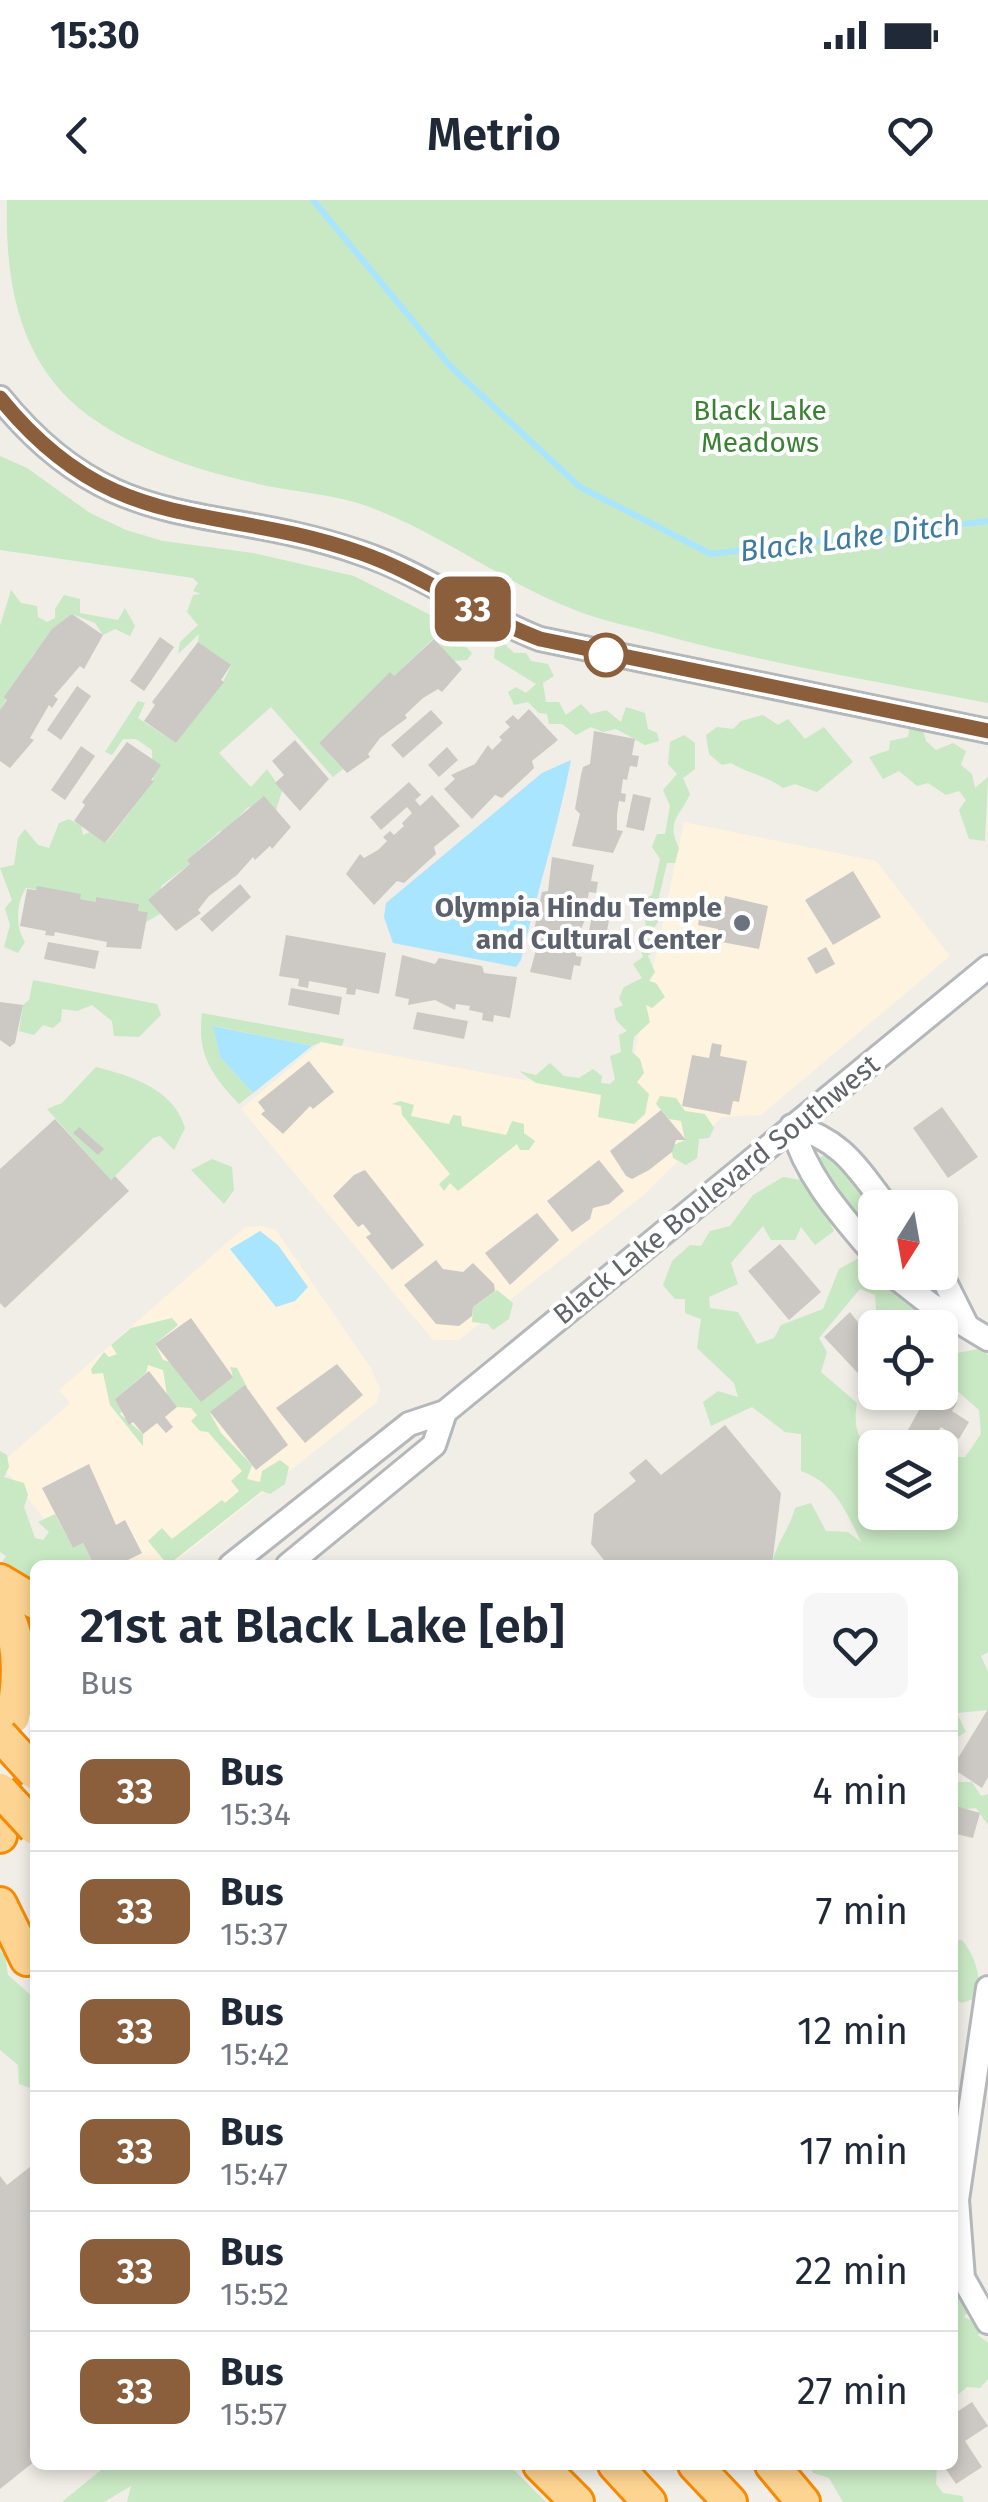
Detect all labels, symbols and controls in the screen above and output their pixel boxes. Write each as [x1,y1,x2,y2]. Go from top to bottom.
text: 15:30 [50,12,140,58]
icon: back [50,108,105,163]
text: Metrio [427,108,561,162]
icon: heart [883,108,938,163]
park label: Black Lake Meadows [693,394,827,459]
water label: Black Lake Ditch [738,507,962,569]
line badge: 33 [428,576,518,642]
text: 33 [455,588,491,630]
unlabelled marker [585,634,627,676]
place label: Olympia Hindu Temple and Cultural Center [435,891,723,956]
marker: Olympia Hindu Temple and Cultural Center [731,912,753,934]
street label: Black Lake Boulevard Southwest [547,1047,887,1331]
north arrow [858,1190,958,1290]
map controls [858,1190,958,1530]
button: locate [858,1310,958,1410]
button: layers [858,1430,958,1530]
button: heart [803,1593,908,1698]
text: 21st at Black Lake [eb] [80,1597,565,1655]
text: Bus [80,1664,133,1702]
text: Bus [220,1749,284,1795]
text: 4 min [812,1768,908,1814]
text: 33 [117,1770,153,1812]
text: 15:34 [220,1795,291,1833]
text: Bus [220,1869,284,1915]
text: 7 min [816,1888,908,1934]
text: 33 [117,1890,153,1932]
text: 15:37 [220,1915,288,1953]
text: Bus [220,1989,284,2035]
text: 12 min [797,2008,908,2054]
text: 33 [117,2010,153,2052]
text: 15:42 [220,2035,290,2073]
text: Bus [220,2109,284,2155]
text: 17 min [799,2128,908,2174]
text: 33 [117,2130,153,2172]
text: 15:47 [220,2155,288,2193]
text: Bus [220,2229,284,2275]
text: 22 min [795,2248,908,2294]
text: 33 [117,2250,153,2292]
text: 15:52 [220,2275,289,2313]
text: Bus [220,2349,284,2395]
text: 27 min [797,2368,908,2414]
text: 33 [117,2370,153,2412]
text: 15:57 [220,2395,287,2433]

